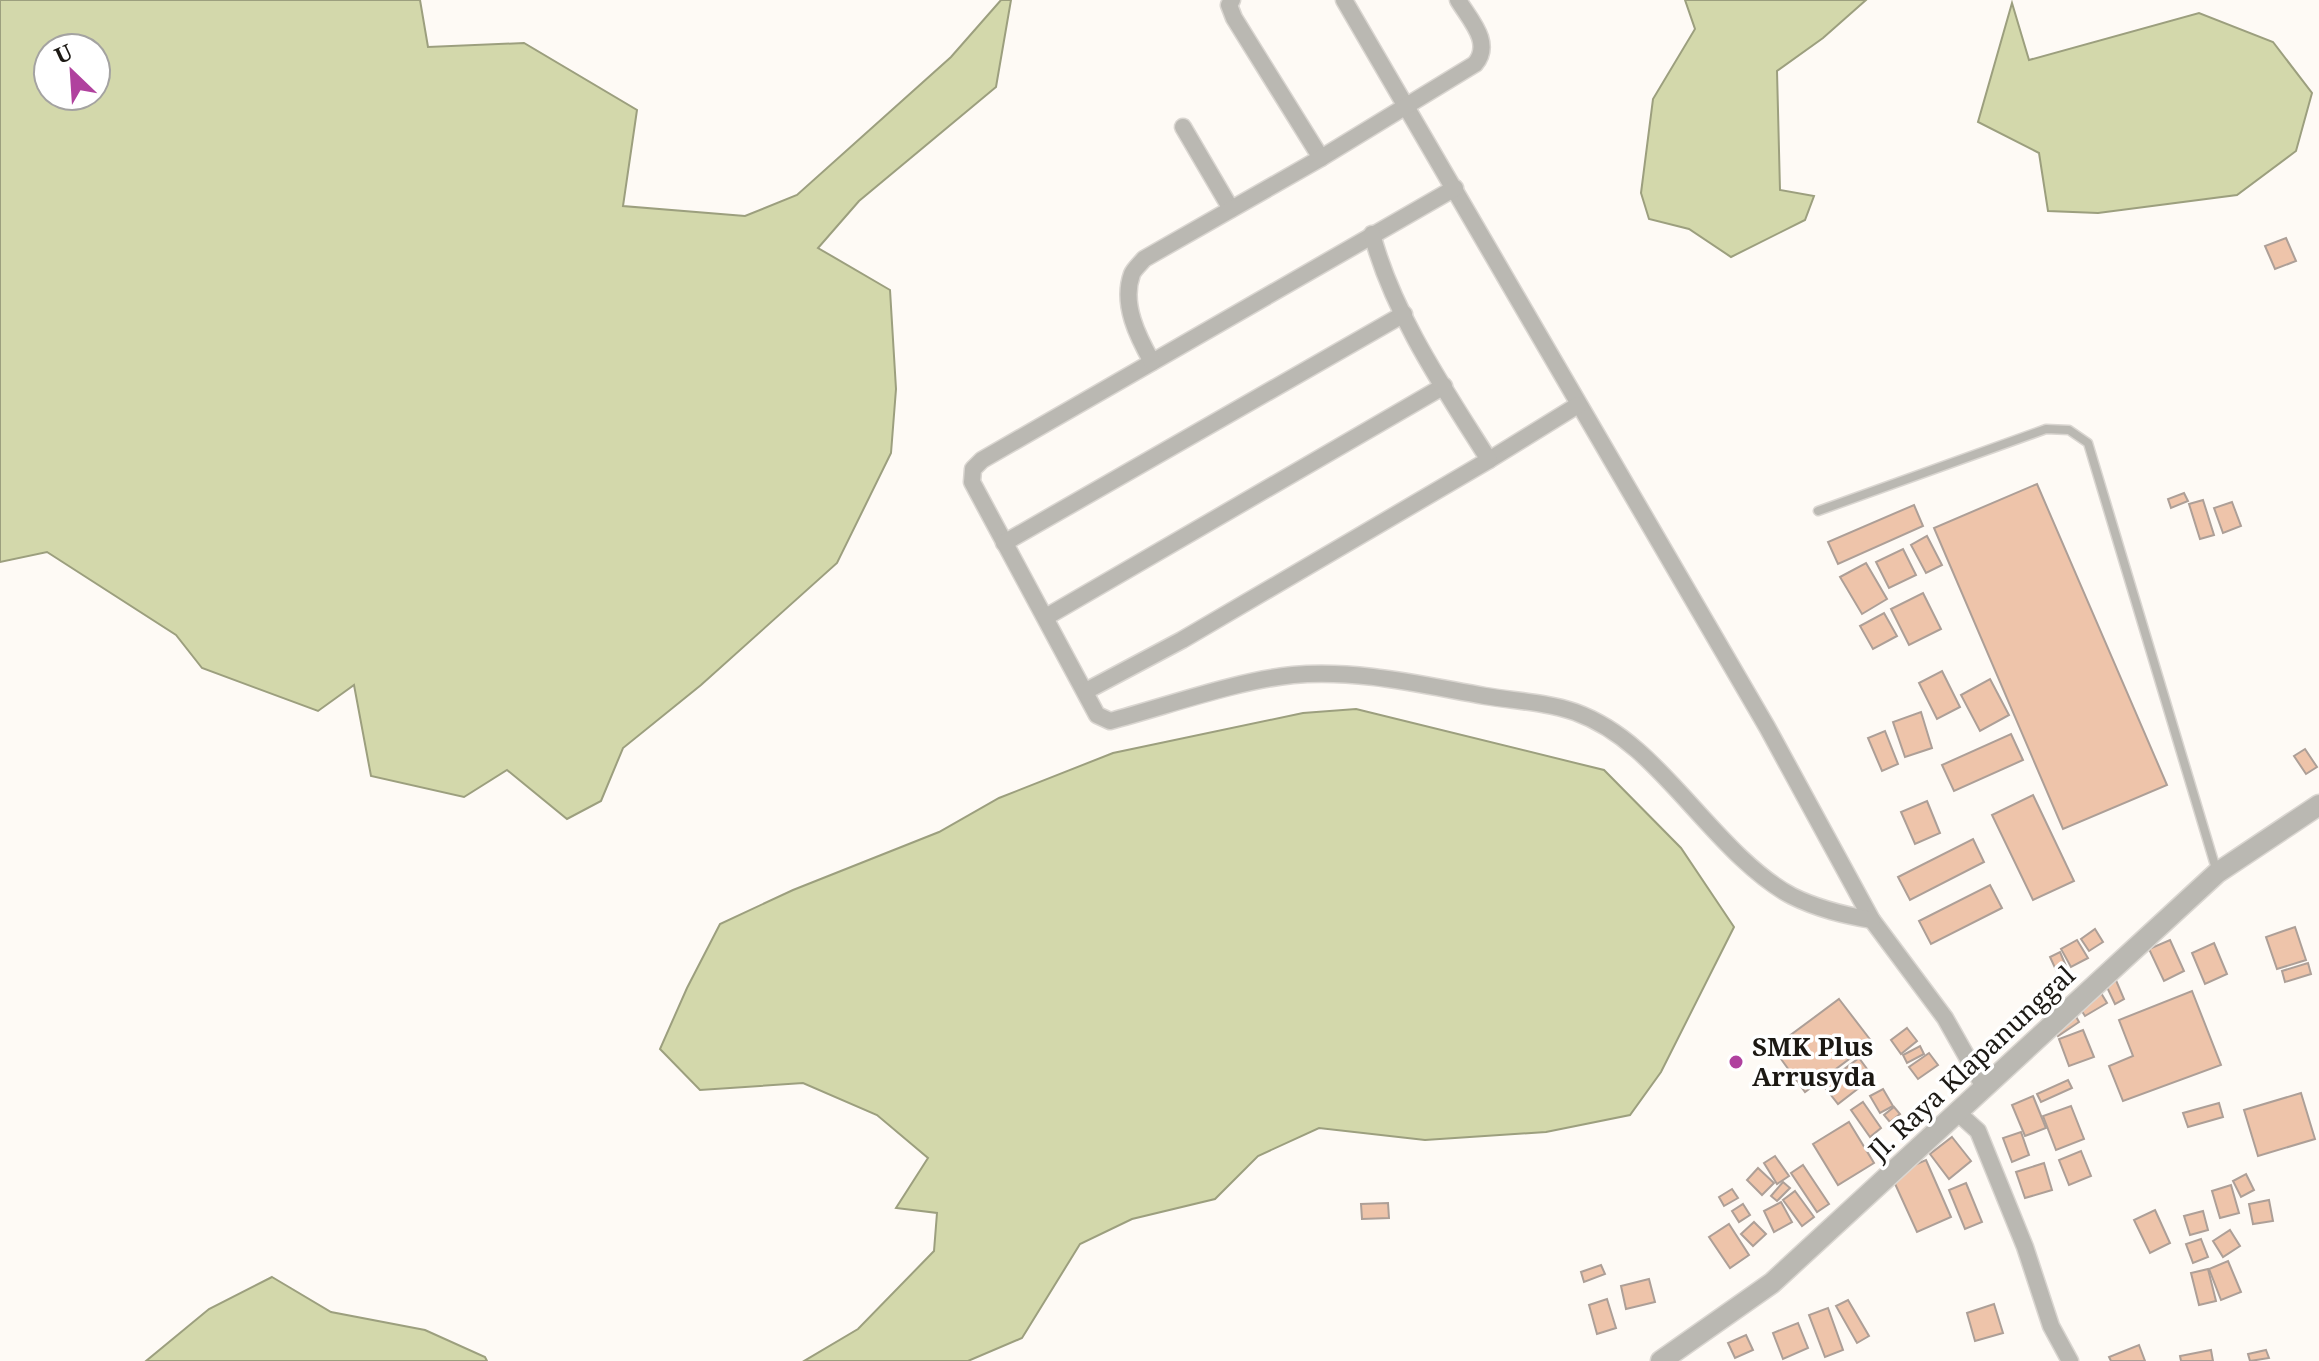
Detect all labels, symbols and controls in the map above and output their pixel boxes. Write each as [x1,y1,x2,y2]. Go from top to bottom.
north arrow [32,32,112,112]
text: U [49,36,77,70]
street label: Jl. Raya Klapanunggal [1860,957,2082,1168]
place label: SMK Plus Arrusyda [1752,1028,1876,1094]
marker: SMK Plus Arrusyda [1727,1053,1745,1071]

